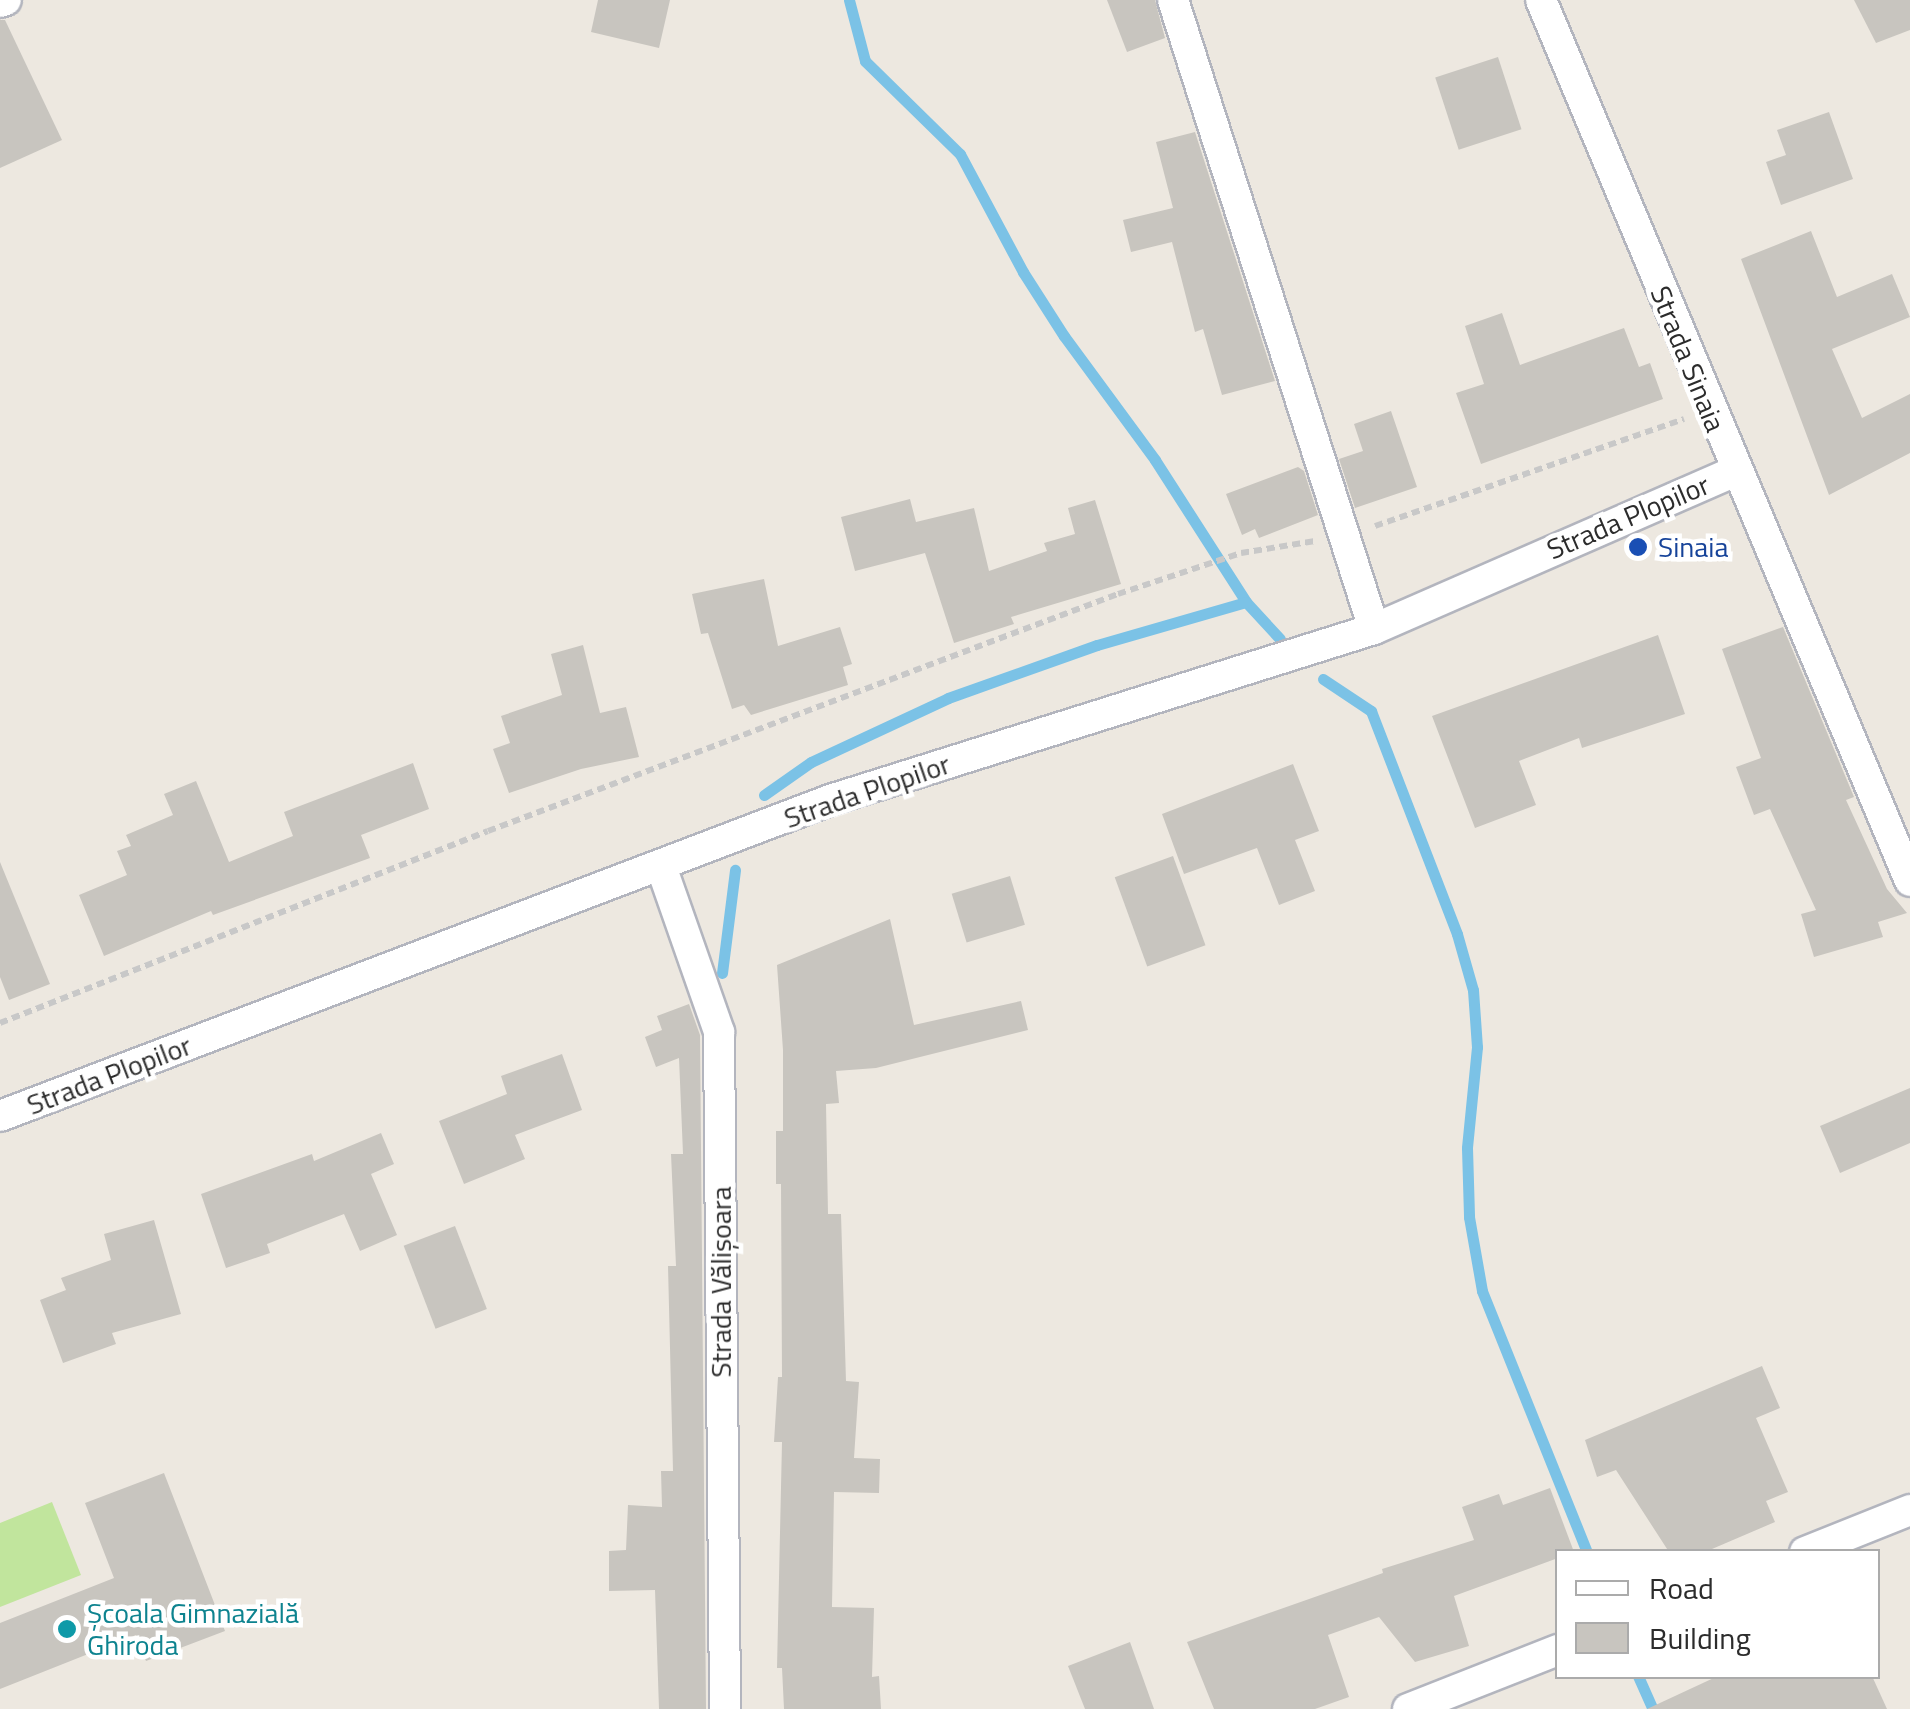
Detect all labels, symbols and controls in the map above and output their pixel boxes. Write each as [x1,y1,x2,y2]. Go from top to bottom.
street label: Strada Sinaia [1644,281,1732,437]
street label: Strada Plopilor [1542,468,1714,566]
place label: Sinaia [1658,530,1729,564]
marker: Sinaia [1627,536,1649,558]
street label: Strada Plopilor [780,747,954,835]
street label: Strada Plopilor [22,1028,196,1122]
street label: Strada Vălișoara [704,1186,738,1378]
legend [1555,1549,1880,1679]
text: Road [1649,1565,1714,1611]
place label: Școala Gimnazială Ghiroda [87,1596,299,1662]
text: Building [1649,1615,1751,1661]
marker: Școala Gimnazială Ghiroda [56,1618,78,1640]

